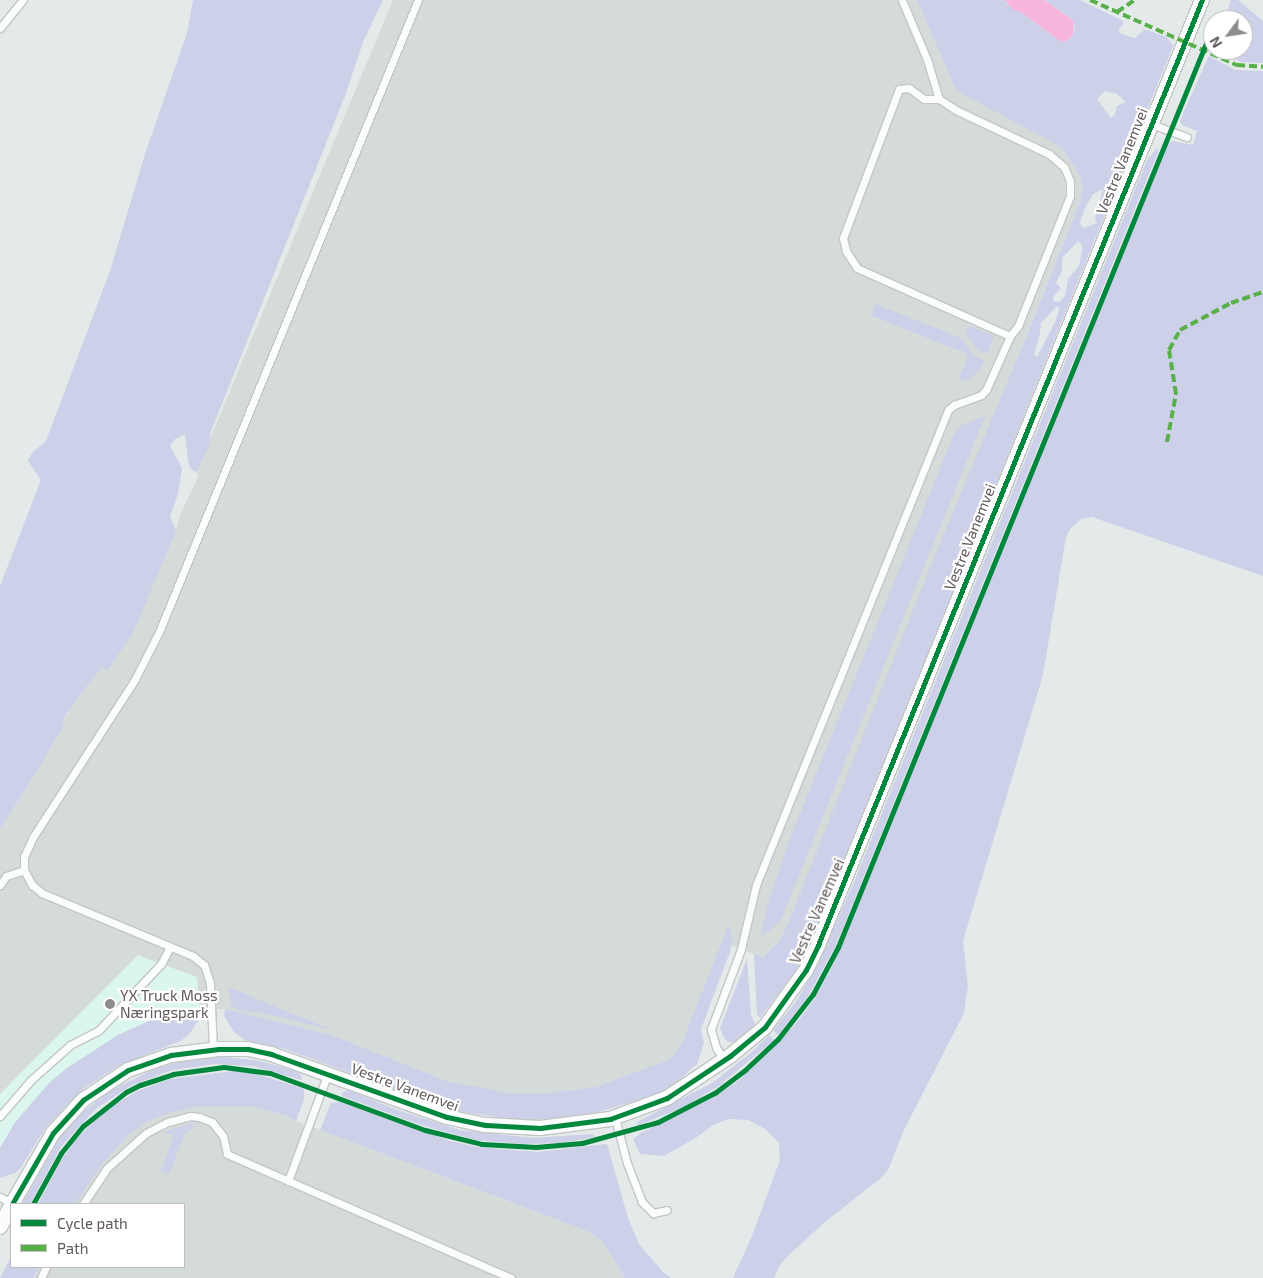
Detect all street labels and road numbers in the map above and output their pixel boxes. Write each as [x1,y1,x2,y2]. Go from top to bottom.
street label: Vestre Vanemvei [1092,105,1152,217]
street label: Vestre Vanemvei [940,481,1000,593]
street label: Vestre Vanemvei [786,855,848,967]
street label: Vestre Vanemvei [349,1059,461,1115]

